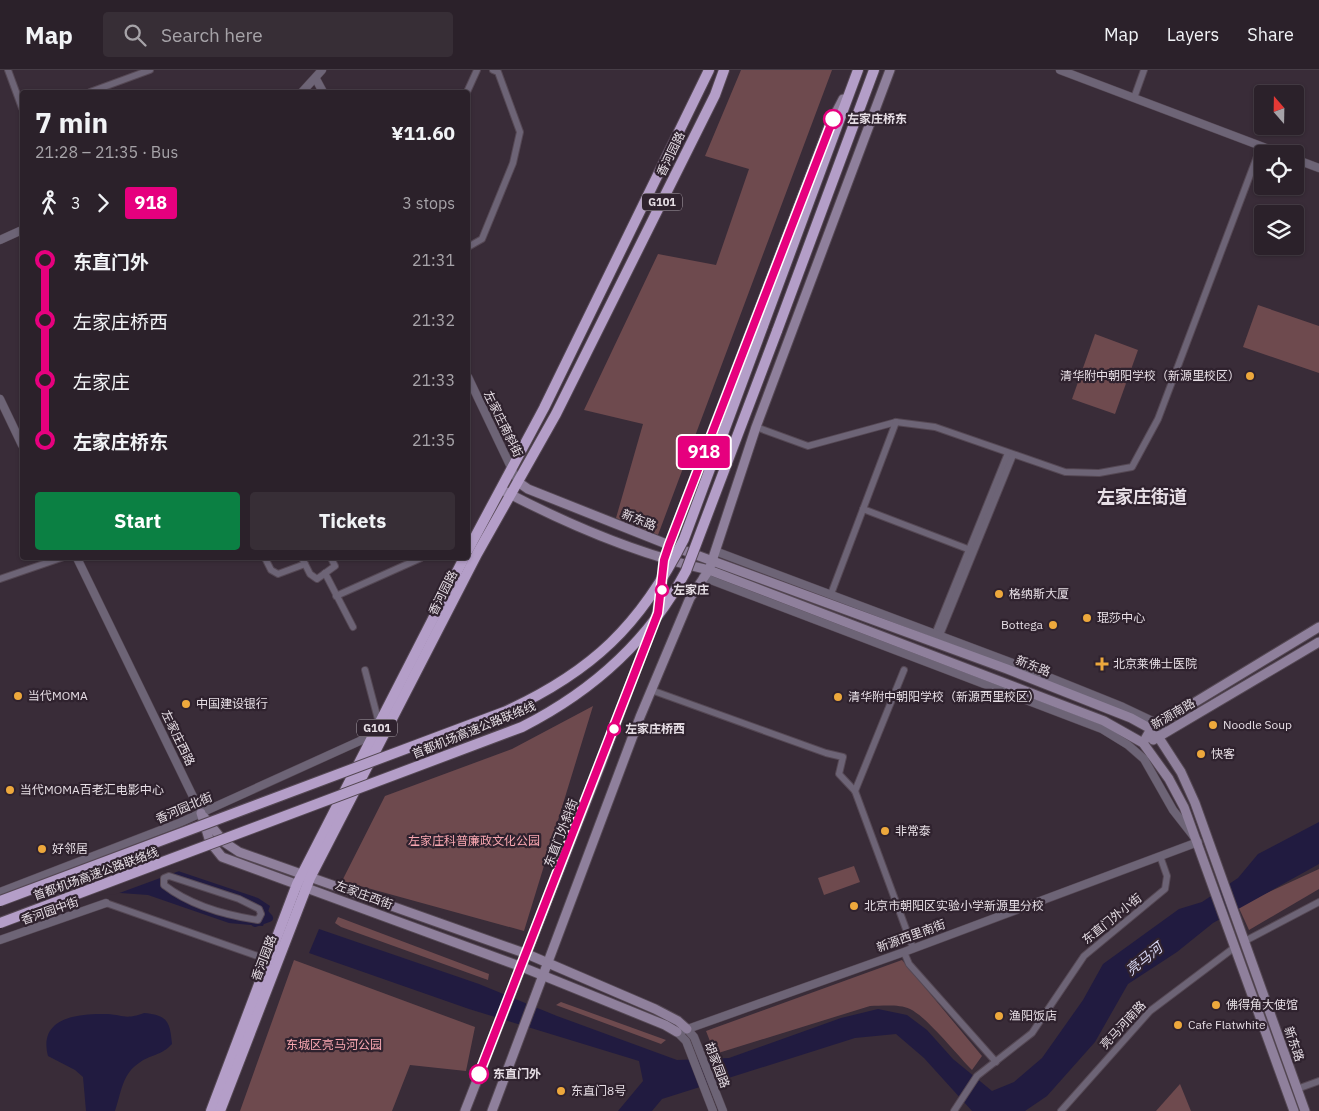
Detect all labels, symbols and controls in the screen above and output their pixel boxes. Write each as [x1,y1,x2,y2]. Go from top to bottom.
search box [103,12,453,57]
text: Map [25,19,73,51]
icon: search [121,21,149,49]
text: Search here [161,23,263,47]
text: Map [1104,23,1139,46]
text: Layers [1167,23,1219,46]
text: Share [1247,23,1294,46]
north arrow [1254,85,1304,135]
map controls [1254,85,1304,255]
text: 7 min [35,104,108,141]
marker: 左家庄桥东 [823,109,843,129]
place label: 左家庄桥东 [847,111,907,126]
text: ¥11.60 [391,121,455,145]
street label: 香河园路 [653,129,688,179]
text: 21:28 – 21:35 · Bus [35,142,178,162]
button: locate [1254,145,1304,195]
icon: walk [35,189,63,217]
icon: forward [89,189,117,217]
text: 918 [135,191,167,214]
text: 3 [71,193,81,213]
text: 3 stops [402,193,455,213]
road number: G101 [642,194,682,210]
button: layers [1254,205,1304,255]
text: 东直门外 [73,250,149,274]
text: 21:31 [412,250,455,270]
text: 左家庄桥西 [73,310,168,334]
text: 21:32 [412,310,455,330]
place label: 清华附中朝阳学校（新源里校区） [1060,368,1240,383]
text: 左家庄 [73,370,130,394]
text: 21:33 [412,370,455,390]
marker: 清华附中朝阳学校（新源里校区） [1244,370,1256,382]
street label: 左家庄南斜街 [481,388,526,459]
text: 左家庄桥东 [73,430,168,454]
text: 21:35 [412,430,455,450]
line badge: 918 [675,436,733,468]
text: 918 [688,440,720,463]
district label: 左家庄街道 [1097,485,1187,508]
button: Start [35,492,240,550]
button: Tickets [250,492,455,550]
street label: 新东路 [620,506,659,533]
street label: 香河园路 [425,568,460,618]
place label: 左家庄 [673,582,709,597]
marker: 左家庄 [655,583,669,597]
place label: 格纳斯大厦 [1009,586,1069,601]
marker: 格纳斯大厦 [993,588,1005,600]
place label: 琨莎中心 [1097,610,1145,625]
marker: 琨莎中心 [1081,612,1093,624]
place label: Bottega [1001,617,1044,632]
marker: Bottega [1047,619,1059,631]
street label: 新东路 [1014,652,1053,679]
place label: 北京莱佛士医院 [1113,656,1197,671]
marker: 北京莱佛士医院 [1095,657,1109,671]
place label: 当代MOMA [28,688,88,703]
place label: 清华附中朝阳学校（新源西里校区） [848,689,1040,704]
marker: 当代MOMA [12,690,24,702]
marker: 清华附中朝阳学校（新源西里校区） [832,691,844,703]
street label: 新源南路 [1148,695,1197,732]
place label: 中国建设银行 [196,696,268,711]
marker: 中国建设银行 [180,698,192,710]
street label: 首都机场高速公路联络线 [410,698,538,761]
street label: 左家庄西路 [159,708,198,768]
place label: Noodle Soup [1223,717,1292,732]
marker: Noodle Soup [1207,719,1219,731]
road number: G101 [357,720,397,736]
place label: 左家庄桥西 [625,721,685,736]
marker: 左家庄桥西 [607,722,621,736]
place label: 快客 [1211,746,1235,761]
marker: 快客 [1195,748,1207,760]
place label: 当代MOMA百老汇电影中心 [20,782,164,797]
marker: 当代MOMA百老汇电影中心 [4,784,16,796]
street label: 香河园北街 [153,789,214,826]
street label: 东直门外斜街 [541,797,580,869]
place label: 非常泰 [895,823,931,838]
marker: 非常泰 [879,825,891,837]
park label: 左家庄科普廉政文化公园 [408,833,540,848]
place label: 好邻居 [52,841,88,856]
marker: 好邻居 [36,843,48,855]
street label: 首都机场高速公路联络线 [31,844,160,903]
street label: 左家庄西街 [333,877,395,912]
street label: 东直门外小街 [1079,890,1144,947]
street label: 香河园中街 [19,894,81,927]
place label: 北京市朝阳区实验小学新源里分校 [864,898,1044,913]
marker: 北京市朝阳区实验小学新源里分校 [848,900,860,912]
street label: 新源西里南街 [874,916,947,955]
street label: 香河园路 [248,933,279,983]
water label: 亮马河 [1122,937,1168,979]
place label: 佛得角大使馆 [1226,997,1298,1012]
street label: 亮马河南路 [1097,998,1149,1052]
marker: 佛得角大使馆 [1210,999,1222,1011]
place label: 渔阳饭店 [1009,1008,1057,1023]
marker: 渔阳饭店 [993,1010,1005,1022]
place label: Cafe Flatwhite [1188,1017,1266,1032]
marker: Cafe Flatwhite [1172,1019,1184,1031]
street label: 新东路 [1282,1024,1307,1063]
park label: 东城区亮马河公园 [286,1037,382,1052]
street label: 胡家园路 [702,1040,733,1090]
marker: 东直门外 [469,1064,489,1084]
place label: 东直门外 [493,1066,541,1081]
place label: 东直门8号 [571,1083,626,1098]
marker: 东直门8号 [555,1085,567,1097]

